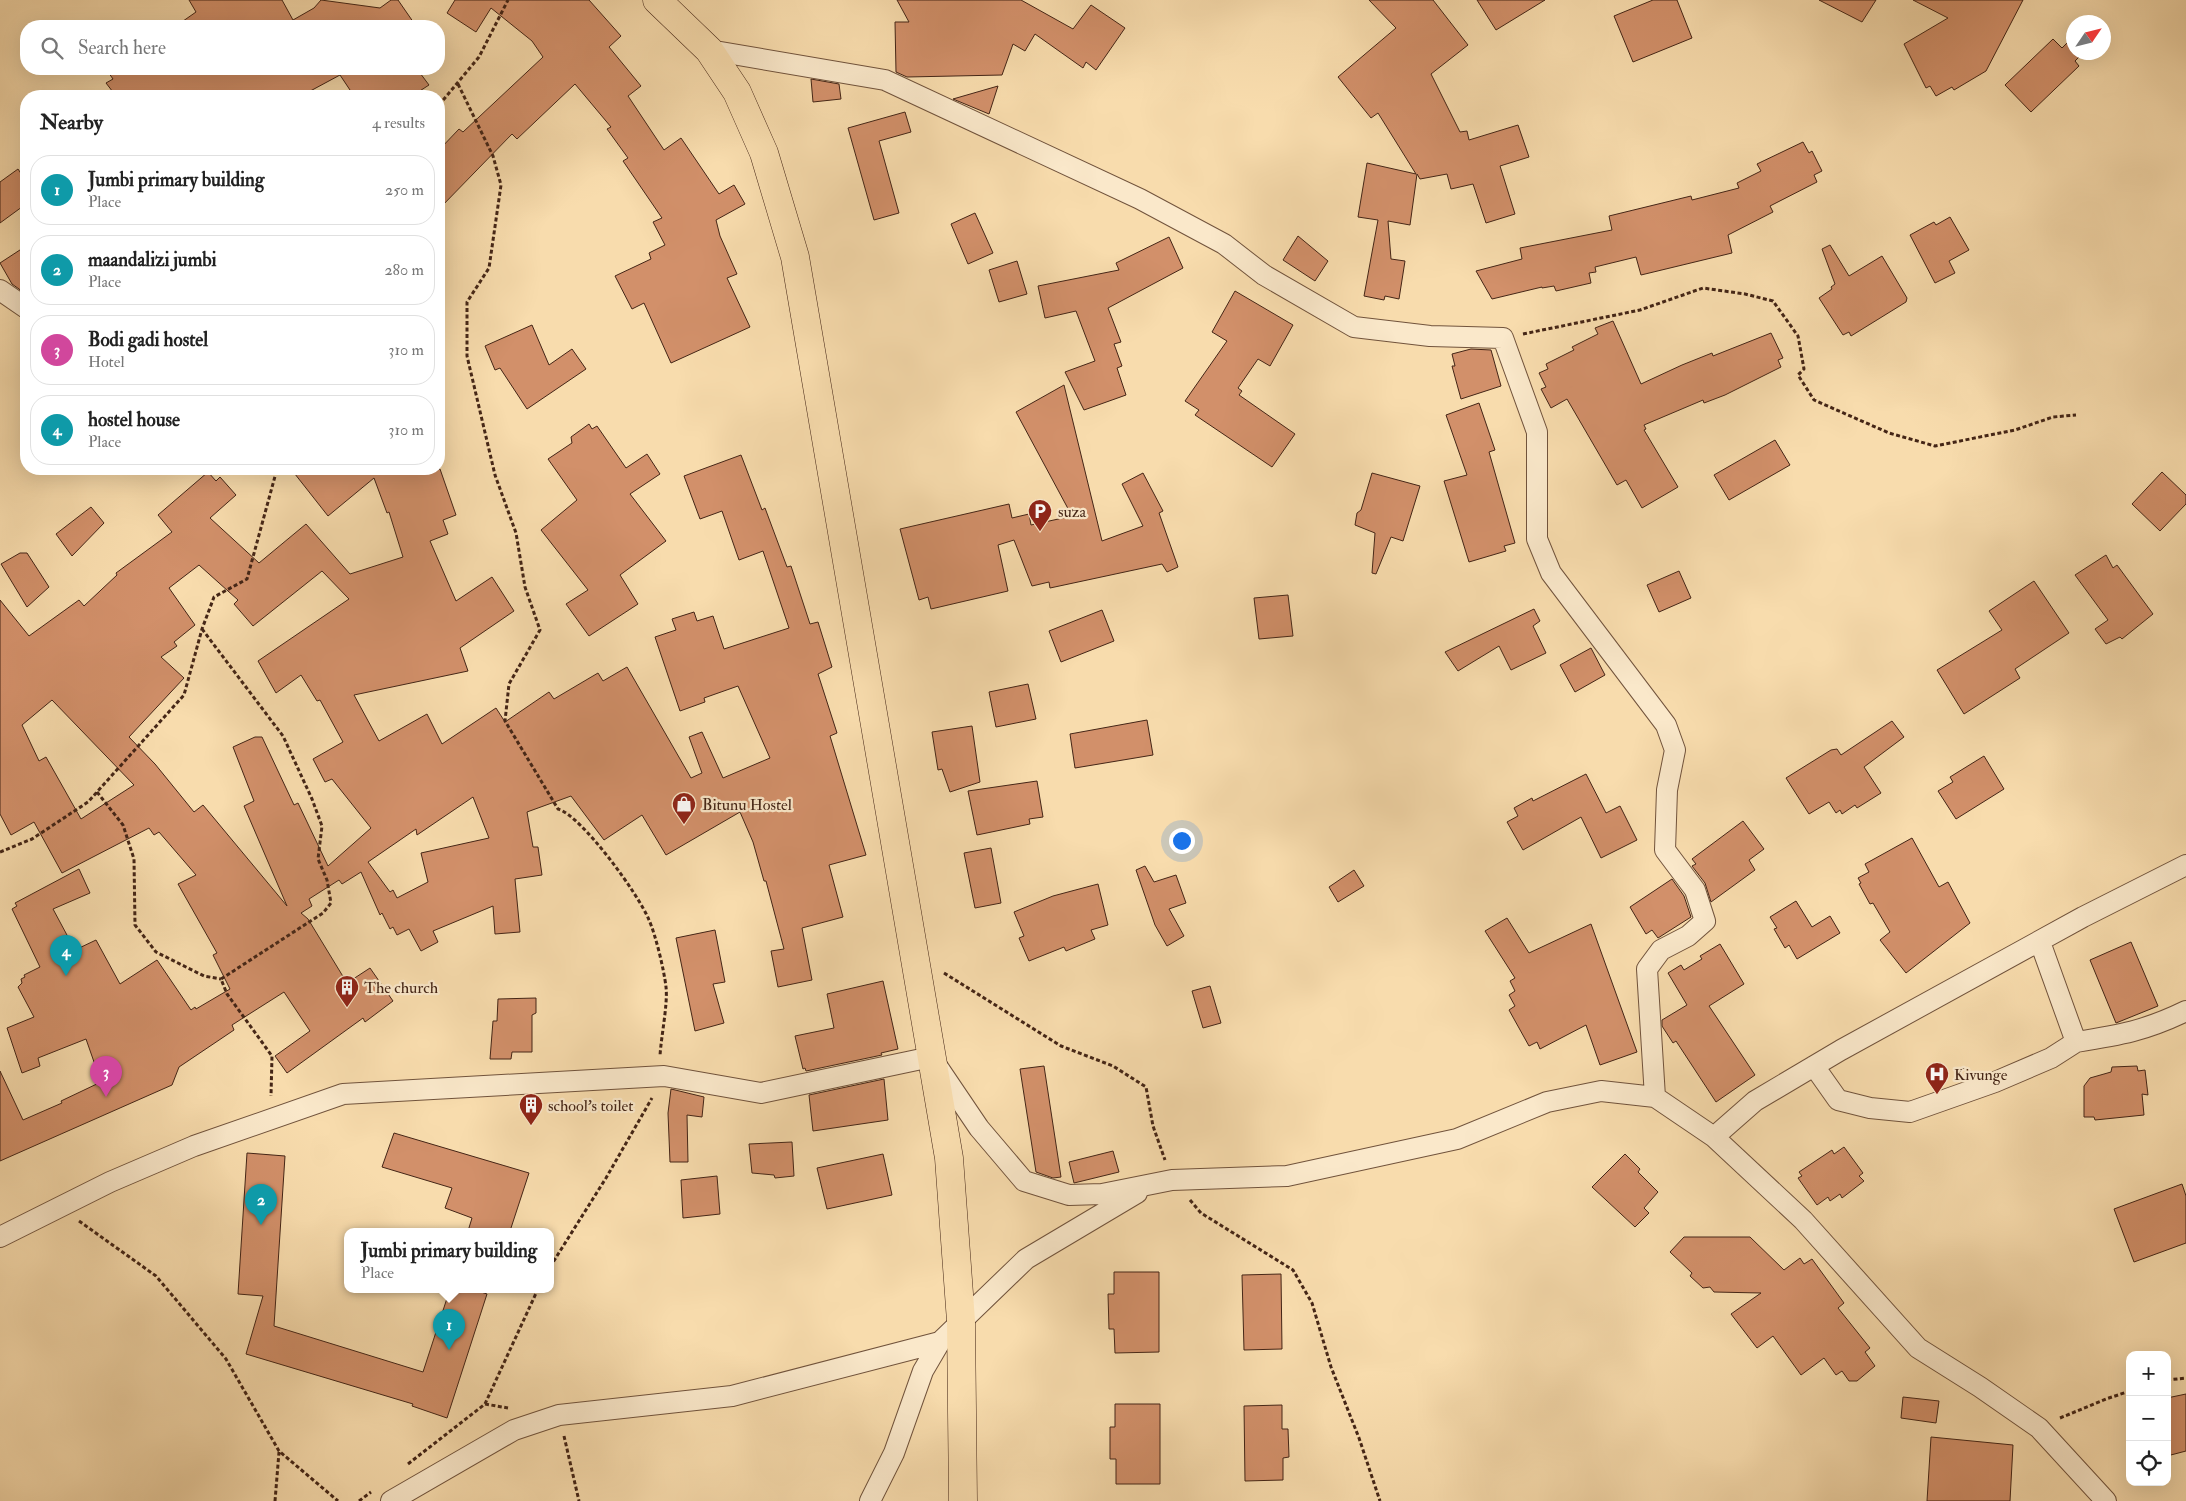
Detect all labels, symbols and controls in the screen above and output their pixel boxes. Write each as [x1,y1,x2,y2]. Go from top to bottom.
north arrow [2066,15,2111,60]
search box [20,20,445,75]
icon: search [38,34,66,62]
text: Search here [78,36,166,60]
text: Nearby [40,109,103,136]
text: 4 results [372,113,425,133]
text: Jumbi primary building [88,168,264,192]
text: 1 [54,180,60,200]
text: 250 m [385,180,424,200]
text: Place [88,192,121,212]
text: maandalizi jumbi [88,248,217,272]
text: 2 [53,260,61,280]
text: 280 m [384,260,424,280]
text: Place [88,272,121,292]
text: Bodi gadi hostel [88,328,208,352]
text: 3 [54,340,60,360]
text: 310 m [388,340,424,360]
text: Hotel [88,352,125,372]
text: hostel house [88,408,180,432]
text: 4 [53,420,61,440]
text: 310 m [388,420,424,440]
text: Place [88,432,121,452]
parking icon: suza [1027,498,1053,532]
place label: suza [1058,502,1087,522]
shop icon: Bitunu Hostel [671,791,697,825]
place label: Bitunu Hostel [702,795,792,815]
your location [1169,828,1195,854]
pin: 4 [50,935,82,976]
building icon: The church [334,974,360,1008]
place label: The church [364,978,439,998]
pin: 3 [90,1056,122,1097]
hospital icon: Kivunge [1924,1061,1950,1095]
place label: Kivunge [1954,1065,2008,1085]
building icon: school's toilet [518,1092,544,1126]
place label: school's toilet [548,1096,633,1116]
pin: 2 [245,1184,277,1225]
popup [344,1228,554,1293]
text: Jumbi primary building [361,1239,537,1263]
text: Place [361,1263,394,1283]
pin: 1 [433,1309,465,1350]
map controls [2126,1351,2171,1486]
button: + [2126,1351,2171,1396]
button: − [2126,1396,2171,1441]
button: locate [2126,1441,2171,1486]

